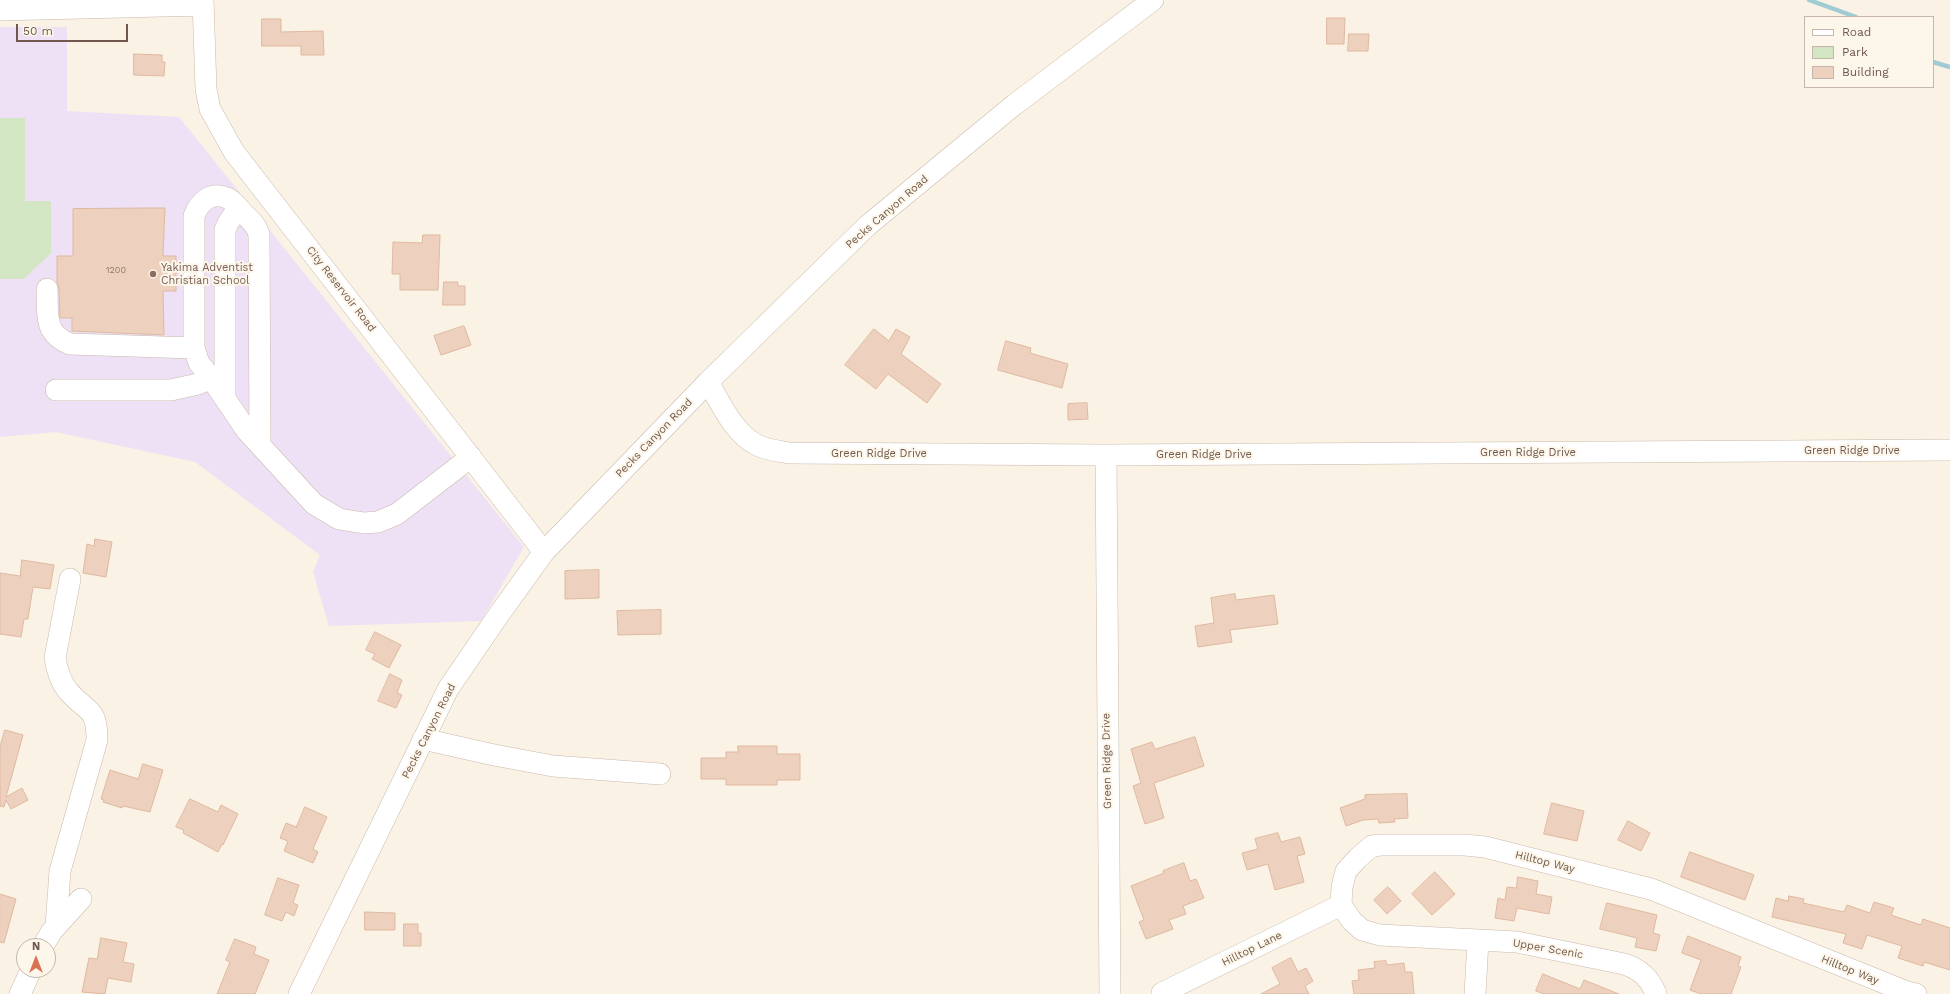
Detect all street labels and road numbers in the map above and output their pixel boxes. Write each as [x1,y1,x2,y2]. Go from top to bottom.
street label: Pecks Canyon Road [843,173,931,251]
street label: City Reservoir Road [303,244,379,334]
street label: Pecks Canyon Road [613,396,695,480]
street label: Green Ridge Drive [1804,444,1900,458]
street label: Green Ridge Drive [1480,446,1576,460]
street label: Green Ridge Drive [831,447,927,461]
street label: Green Ridge Drive [1156,448,1252,462]
street label: Pecks Canyon Road [399,681,459,781]
street label: Green Ridge Drive [1100,713,1114,809]
street label: Hilltop Way [1514,848,1576,876]
street label: Hilltop Lane [1220,929,1284,969]
street label: Upper Scenic [1512,936,1584,962]
street label: Hilltop Way [1819,952,1881,988]

